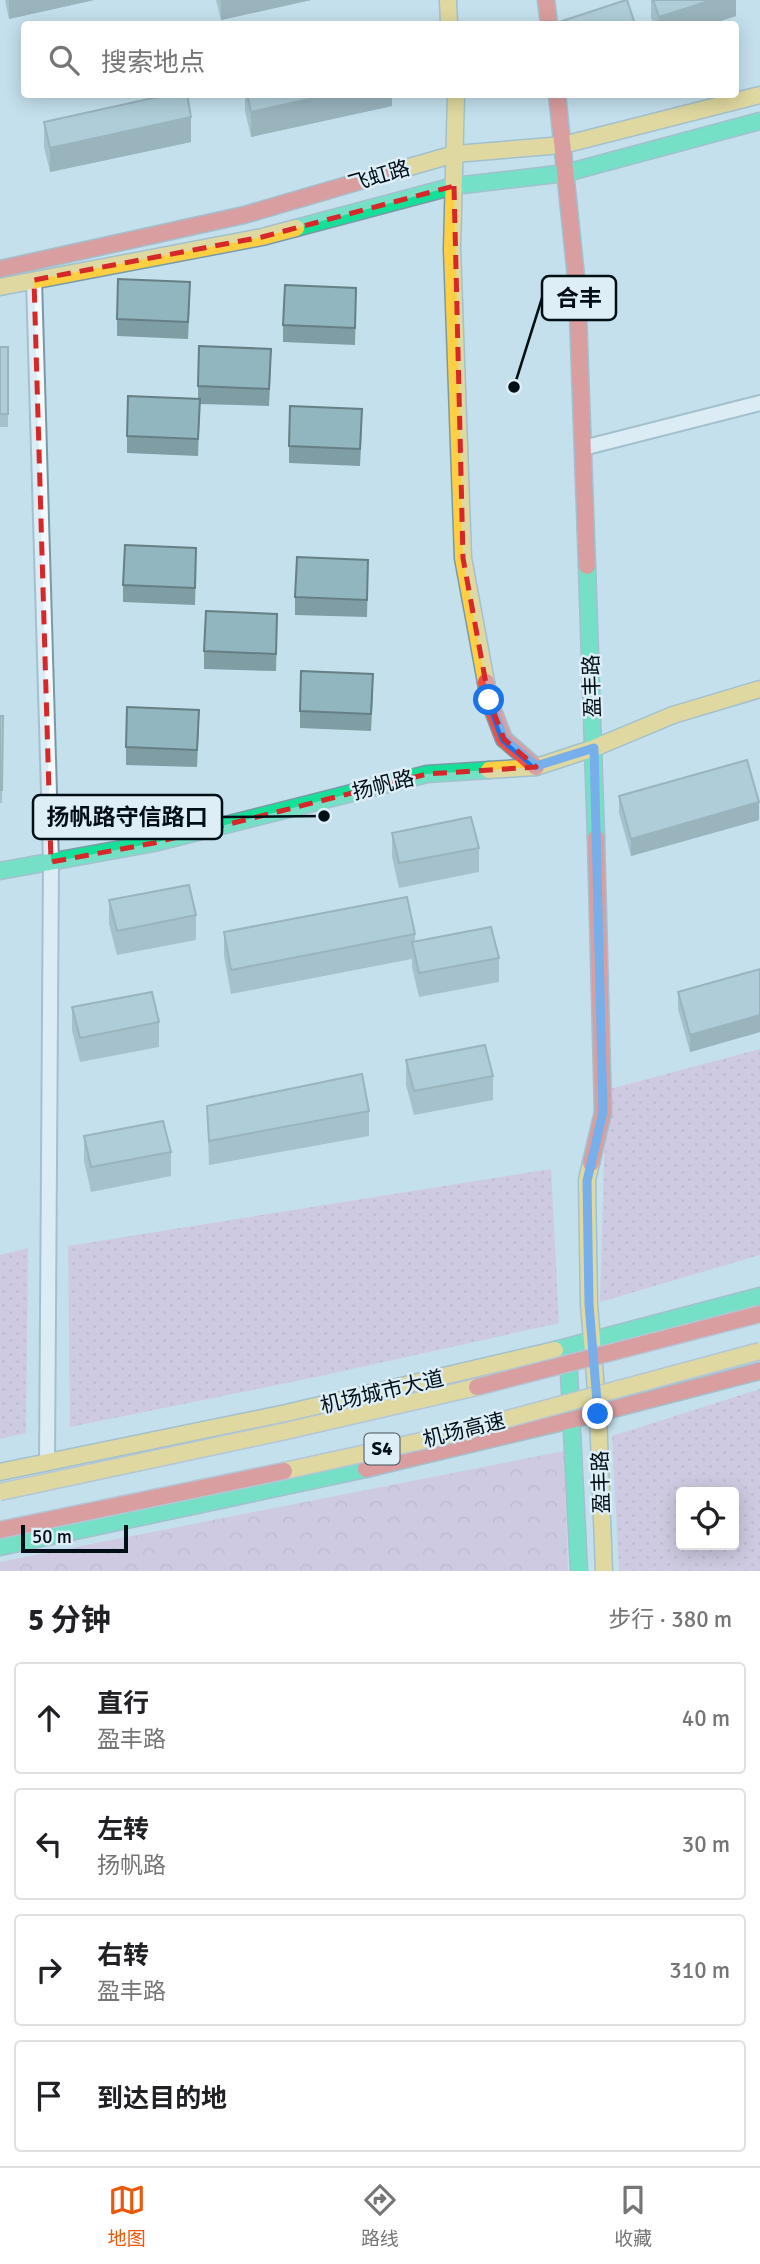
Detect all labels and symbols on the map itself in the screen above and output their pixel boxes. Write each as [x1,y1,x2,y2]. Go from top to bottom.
street label: 飞虹路 [345,155,413,197]
callout: 合丰 [542,276,616,320]
text: 合丰 [556,284,602,313]
street label: 盈丰路 [578,654,606,718]
route start [473,684,504,715]
street label: 扬帆路 [349,765,417,805]
callout: 扬帆路守信路口 [33,795,222,839]
text: 扬帆路守信路口 [47,803,208,832]
street label: 机场城市大道 [318,1365,446,1419]
route end [582,1398,613,1429]
street label: 机场高速 [420,1407,508,1453]
road number: S4 [364,1434,400,1464]
street label: 盈丰路 [587,1450,615,1514]
scale bar [21,1522,128,1554]

